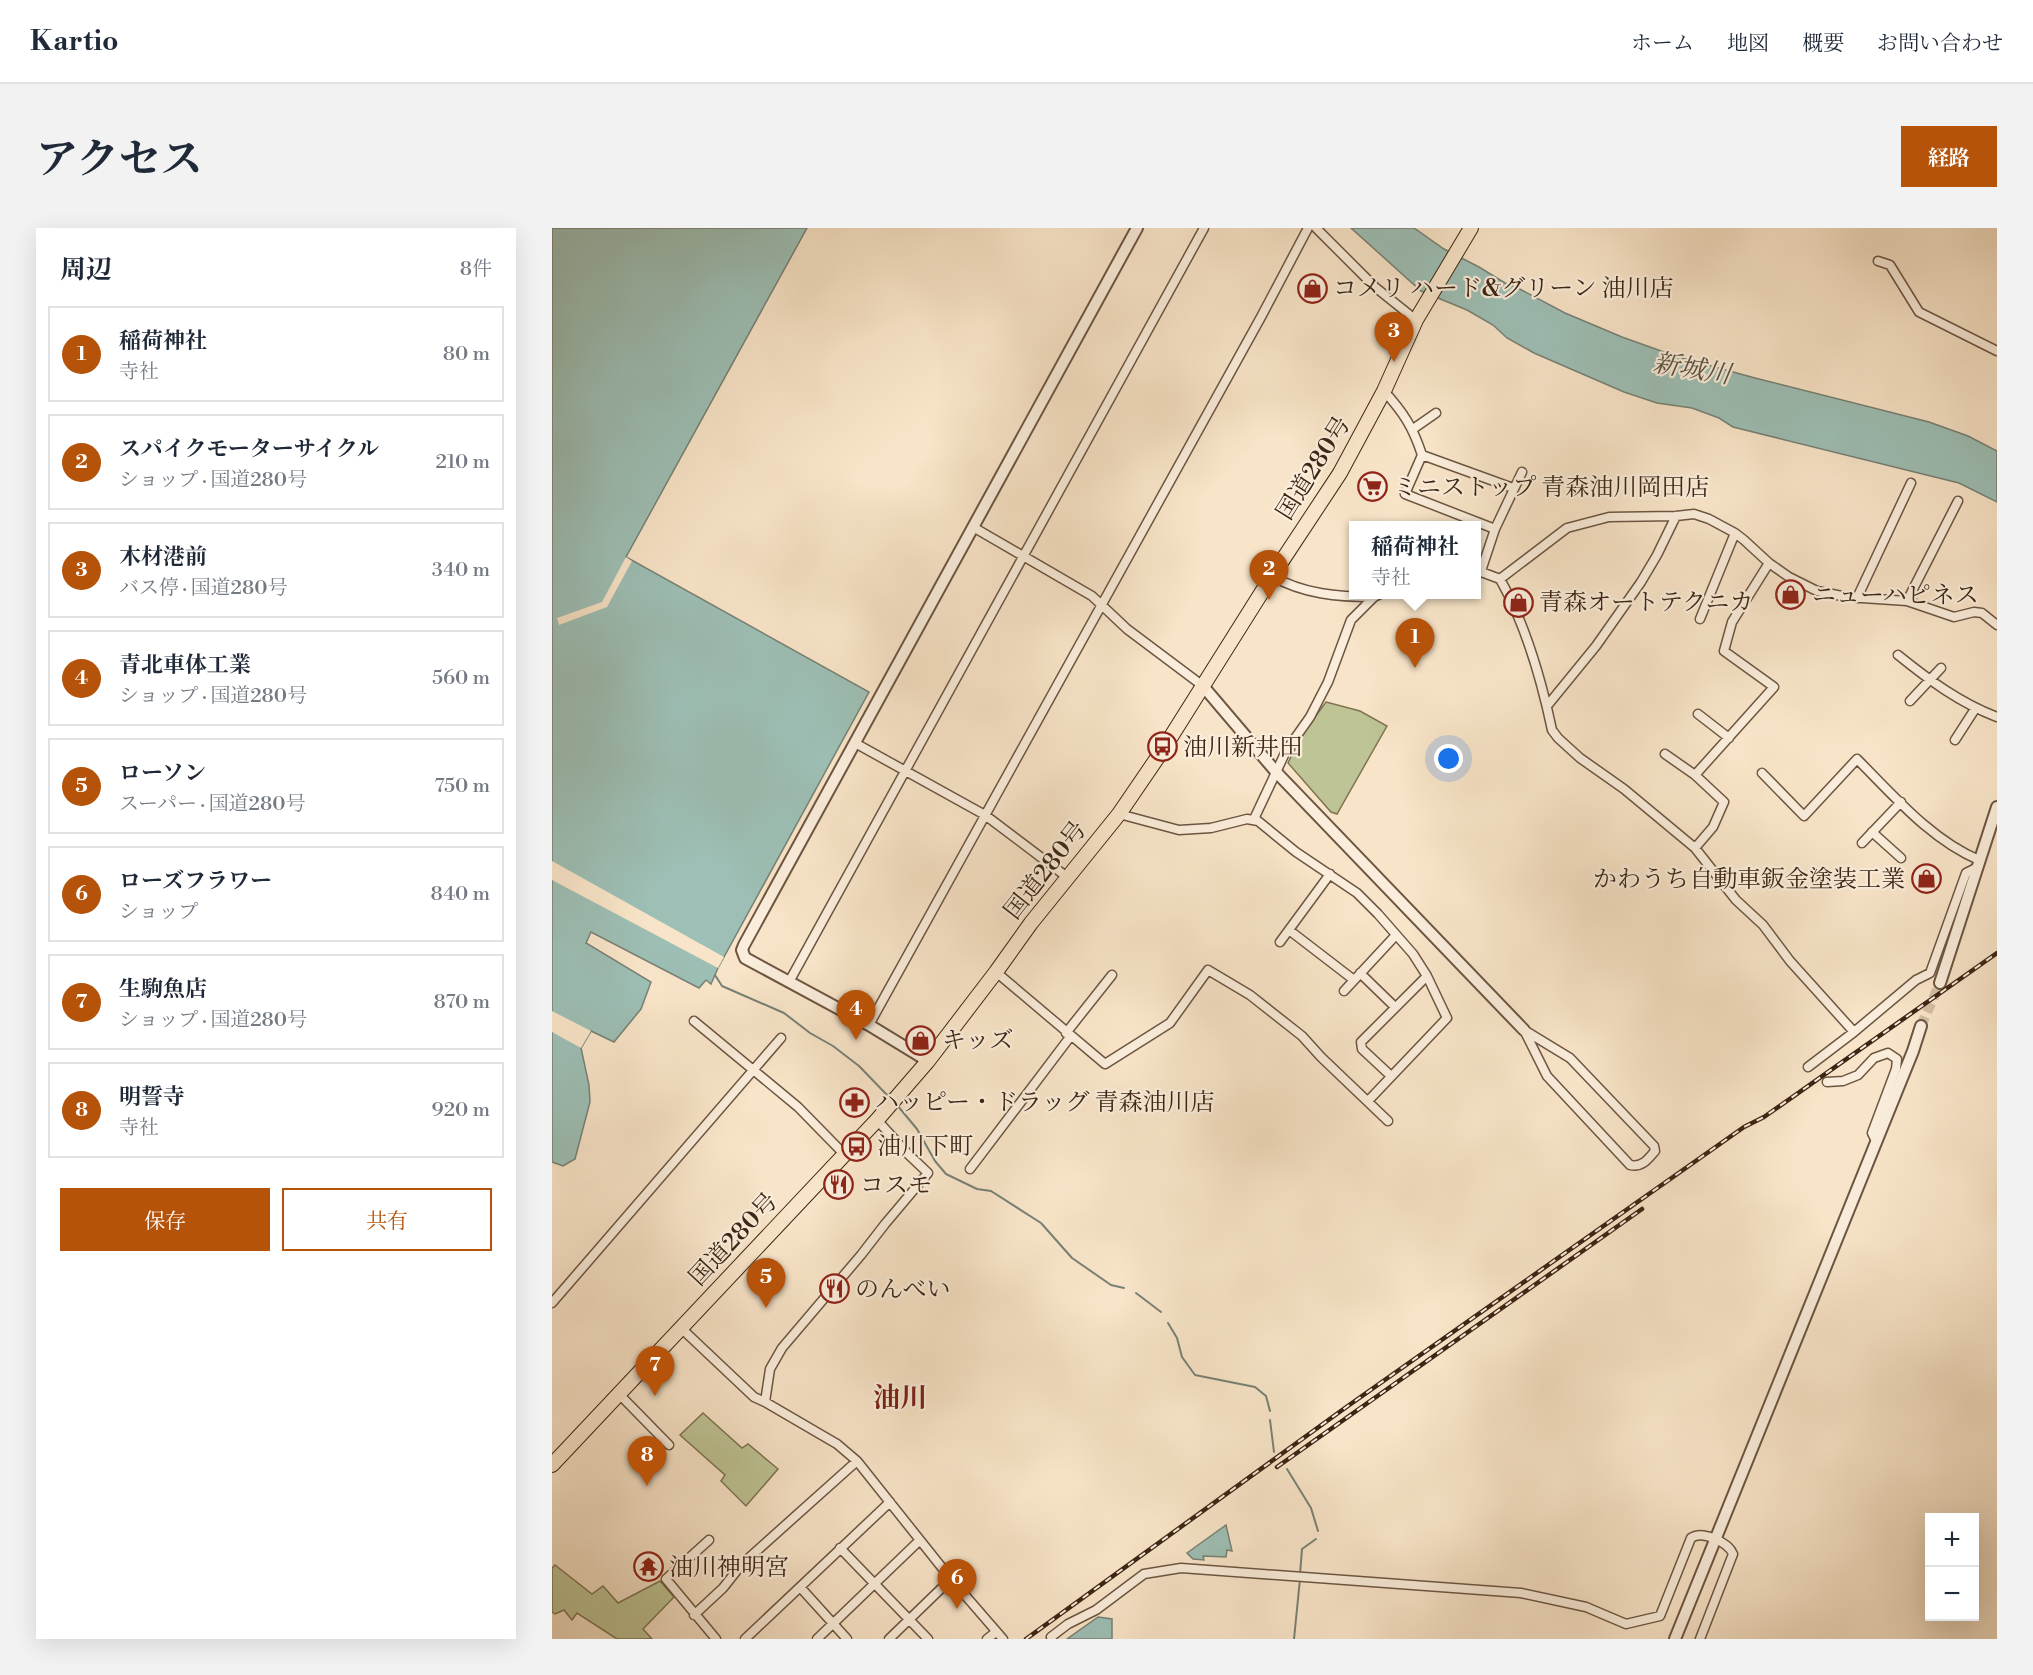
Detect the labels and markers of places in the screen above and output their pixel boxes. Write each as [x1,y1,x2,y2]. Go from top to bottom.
shop icon: コメリ ハード&グリーン 油川店 [1296,272,1328,304]
place label: コメリ ハード&グリーン 油川店 [1333,274,1674,304]
pin: 3 [1374,312,1414,362]
supermarket icon: ミニストップ 青森油川岡田店 [1356,471,1388,503]
place label: ミニストップ 青森油川岡田店 [1393,473,1709,503]
pin: 2 [1250,550,1288,600]
shop icon: ニューハピネス [1775,579,1807,611]
place label: ニューハピネス [1812,581,1979,611]
shop icon: 青森オートテクニカ [1502,586,1534,618]
place label: 青森オートテクニカ [1539,588,1754,618]
pin: 1 [1396,618,1434,668]
bus stop icon: 油川新井田 [1146,731,1178,763]
place label: 油川新井田 [1183,733,1303,763]
shop icon: かわうち自動車鈑金塗装工業 [1910,863,1942,895]
place label: かわうち自動車鈑金塗装工業 [1593,865,1905,895]
pin: 4 [836,990,876,1040]
shop icon: キッズ [905,1024,937,1056]
place label: キッズ [942,1026,1014,1056]
pharmacy icon: ハッピー・ドラッグ 青森油川店 [838,1086,870,1118]
place label: ハッピー・ドラッグ 青森油川店 [875,1088,1215,1118]
bus stop icon: 油川下町 [840,1130,872,1162]
place label: 油川下町 [877,1132,973,1162]
restaurant icon: コスモ [823,1169,855,1201]
place label: コスモ [860,1171,932,1201]
pin: 5 [746,1258,786,1308]
restaurant icon: のんべい [818,1273,850,1305]
place label: のんべい [855,1275,951,1305]
pin: 7 [636,1346,674,1396]
pin: 8 [628,1436,667,1486]
temple icon: 油川神明宮 [632,1551,664,1583]
place label: 油川神明宮 [669,1553,789,1583]
pin: 6 [938,1560,976,1609]

